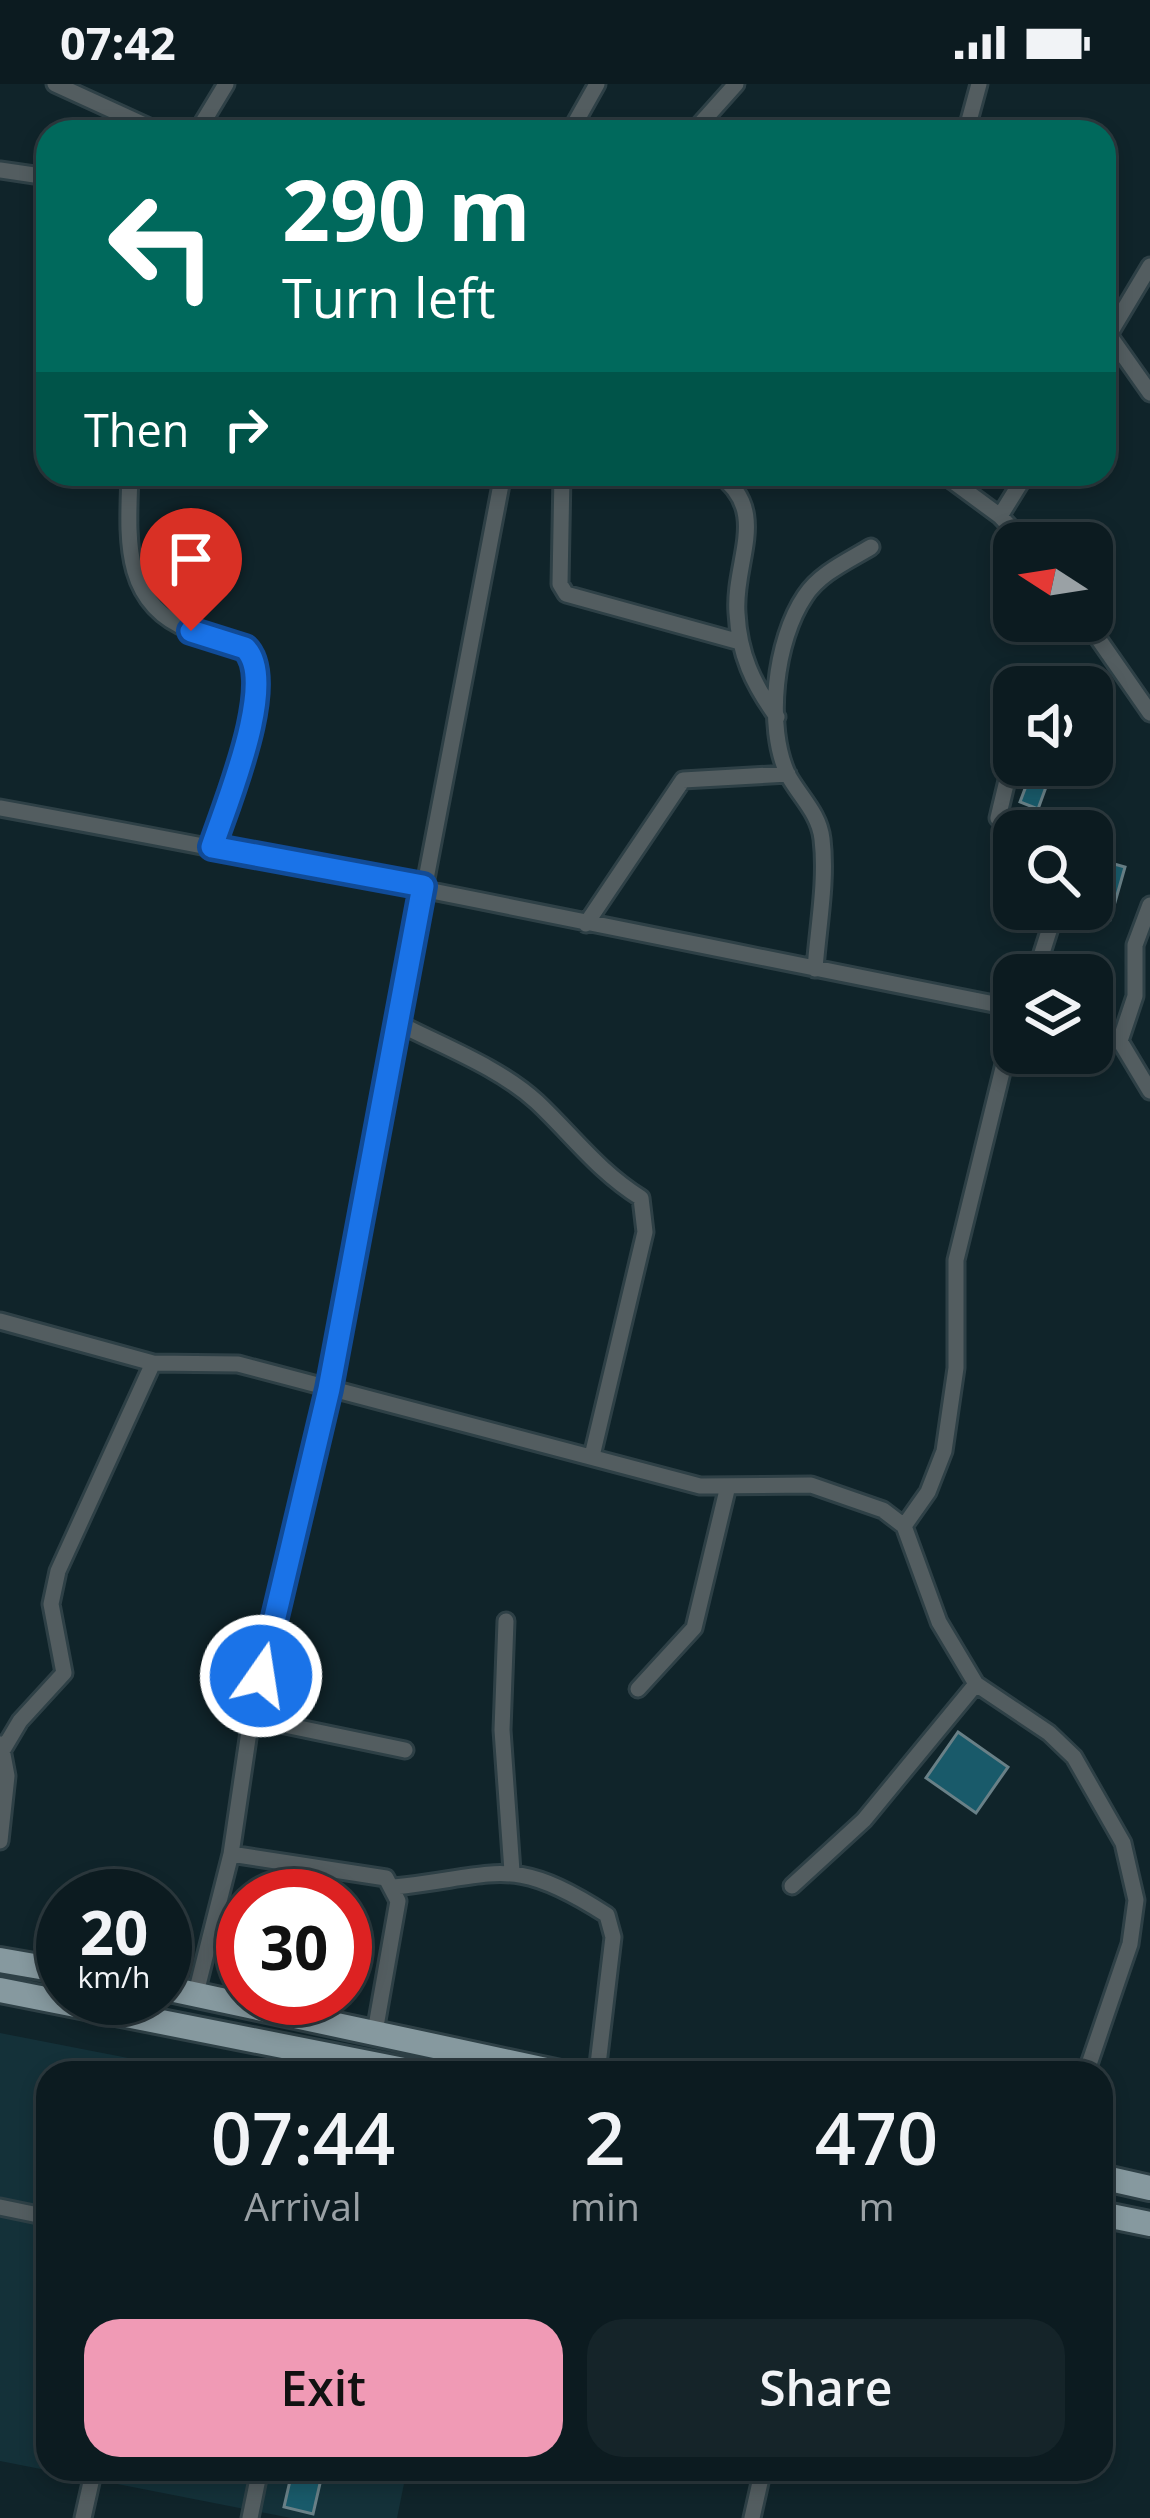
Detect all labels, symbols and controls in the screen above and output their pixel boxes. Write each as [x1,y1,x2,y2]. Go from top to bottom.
text: 07:42 [60,12,176,73]
text: 290 m [282,151,530,266]
icon: left [84,168,240,324]
text: Turn left [282,260,495,334]
icon: right [213,396,279,462]
text: Then [84,399,189,460]
pin [140,508,242,631]
north arrow [993,522,1113,642]
map controls [993,522,1113,1074]
icon: arrive [158,526,224,592]
button: sound [993,666,1113,786]
button: search [993,810,1113,930]
button: layers [993,954,1113,1074]
position arrow [198,1613,324,1739]
speed limit sign: 30 [216,1869,372,2025]
text: 20 [80,1891,148,1973]
text: km/h [78,1956,150,1997]
text: 07:44 [211,2088,395,2186]
text: 2 [584,2088,626,2186]
text: 470 [815,2088,938,2186]
text: Arrival [244,2179,362,2232]
text: min [570,2179,640,2232]
text: m [858,2179,894,2232]
button: Exit [84,2319,563,2457]
button: Share [587,2319,1065,2457]

